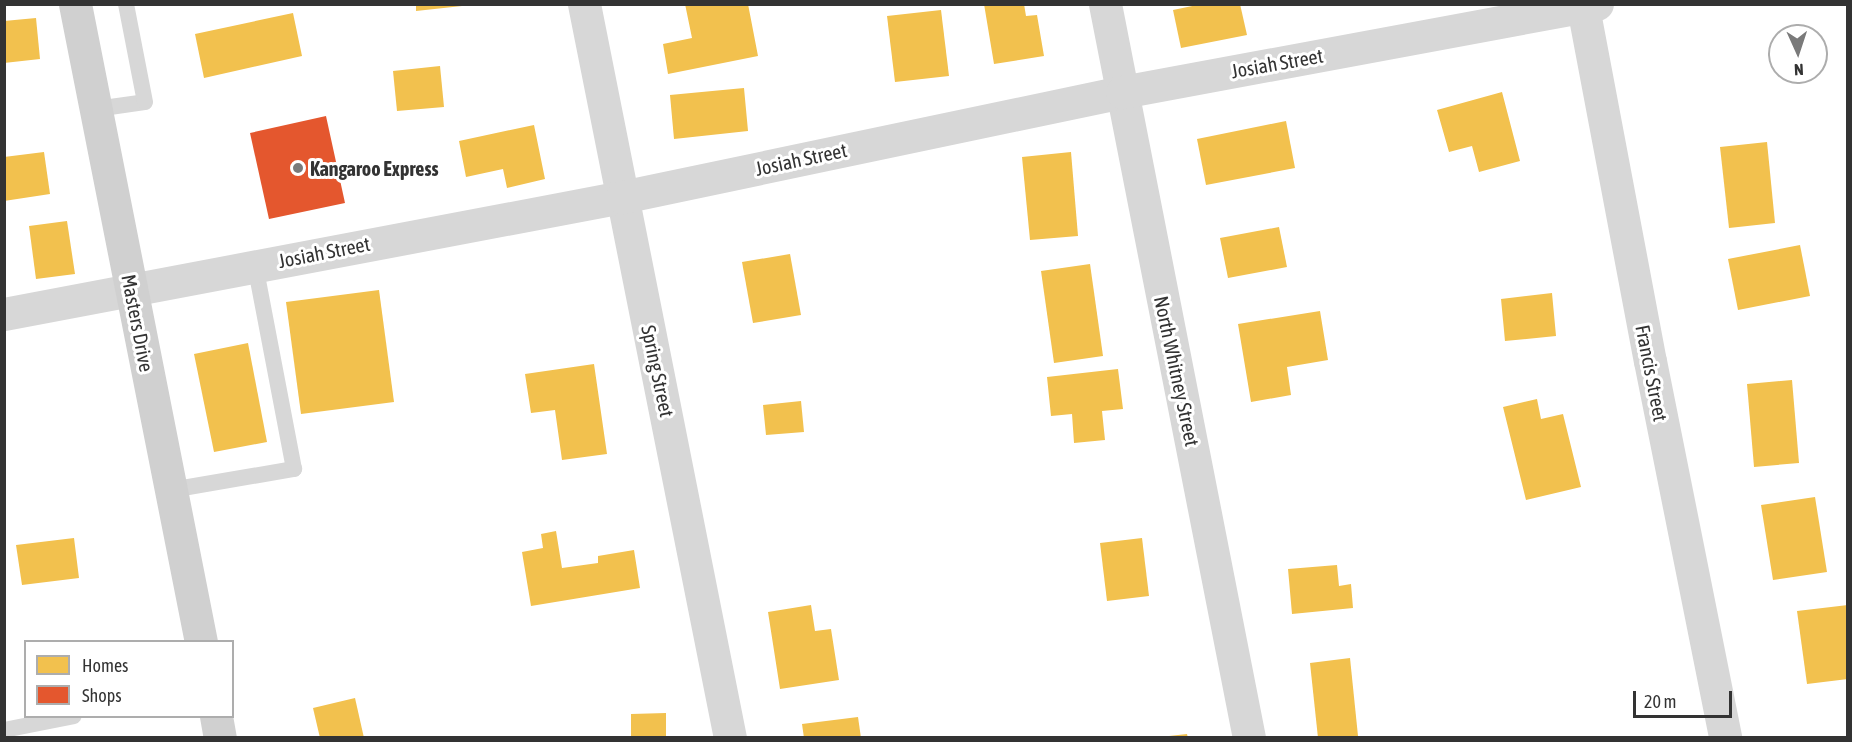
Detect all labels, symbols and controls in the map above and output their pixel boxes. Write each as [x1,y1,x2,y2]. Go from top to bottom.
north arrow [1768,24,1828,84]
street label: Josiah Street [1229,43,1325,83]
text: N [1794,61,1804,79]
street label: Josiah Street [753,138,849,180]
place label: Kangaroo Express [310,156,439,180]
marker: Kangaroo Express [291,161,305,175]
street label: Josiah Street [276,231,372,273]
street label: Masters Drive [117,272,159,374]
street label: North Whitney Street [1149,294,1205,448]
street label: Spring Street [637,323,679,419]
street label: Francis Street [1631,323,1673,423]
legend [24,640,234,718]
text: Homes [82,655,128,676]
scale bar [1636,679,1735,717]
text: Shops [82,685,122,706]
text: 20 m [1644,691,1676,712]

